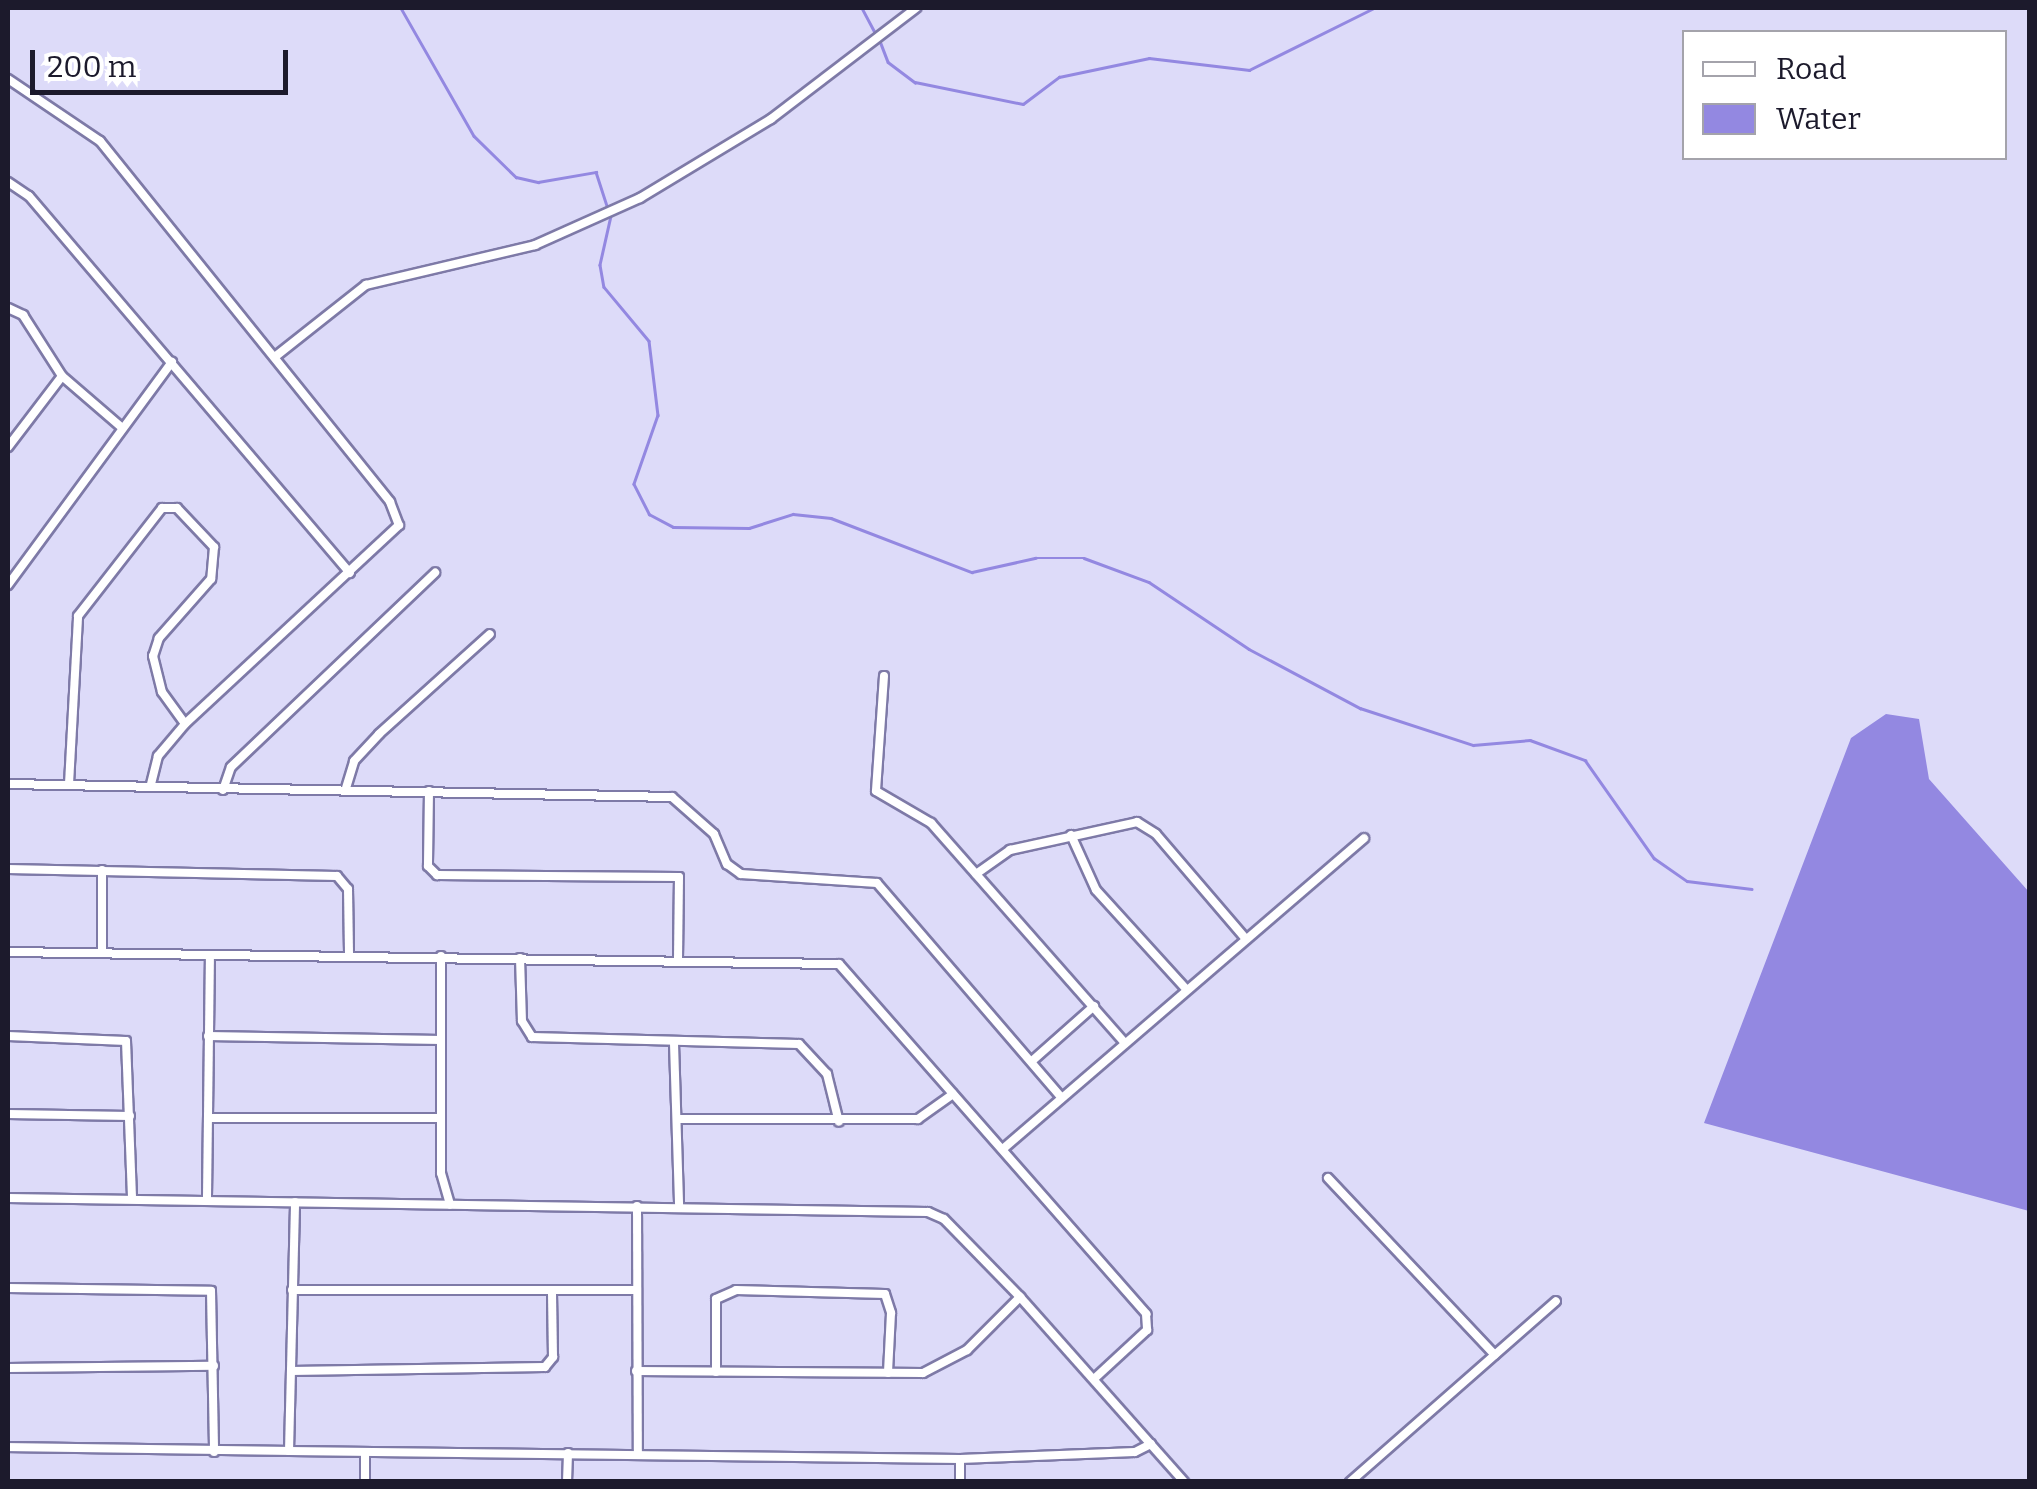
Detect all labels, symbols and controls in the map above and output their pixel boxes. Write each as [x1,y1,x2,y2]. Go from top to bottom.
scale bar [35,30,292,92]
legend [1682,30,2007,160]
text: 200 m [47,49,136,85]
text: Road [1776,51,1847,87]
text: Water [1776,101,1861,137]

